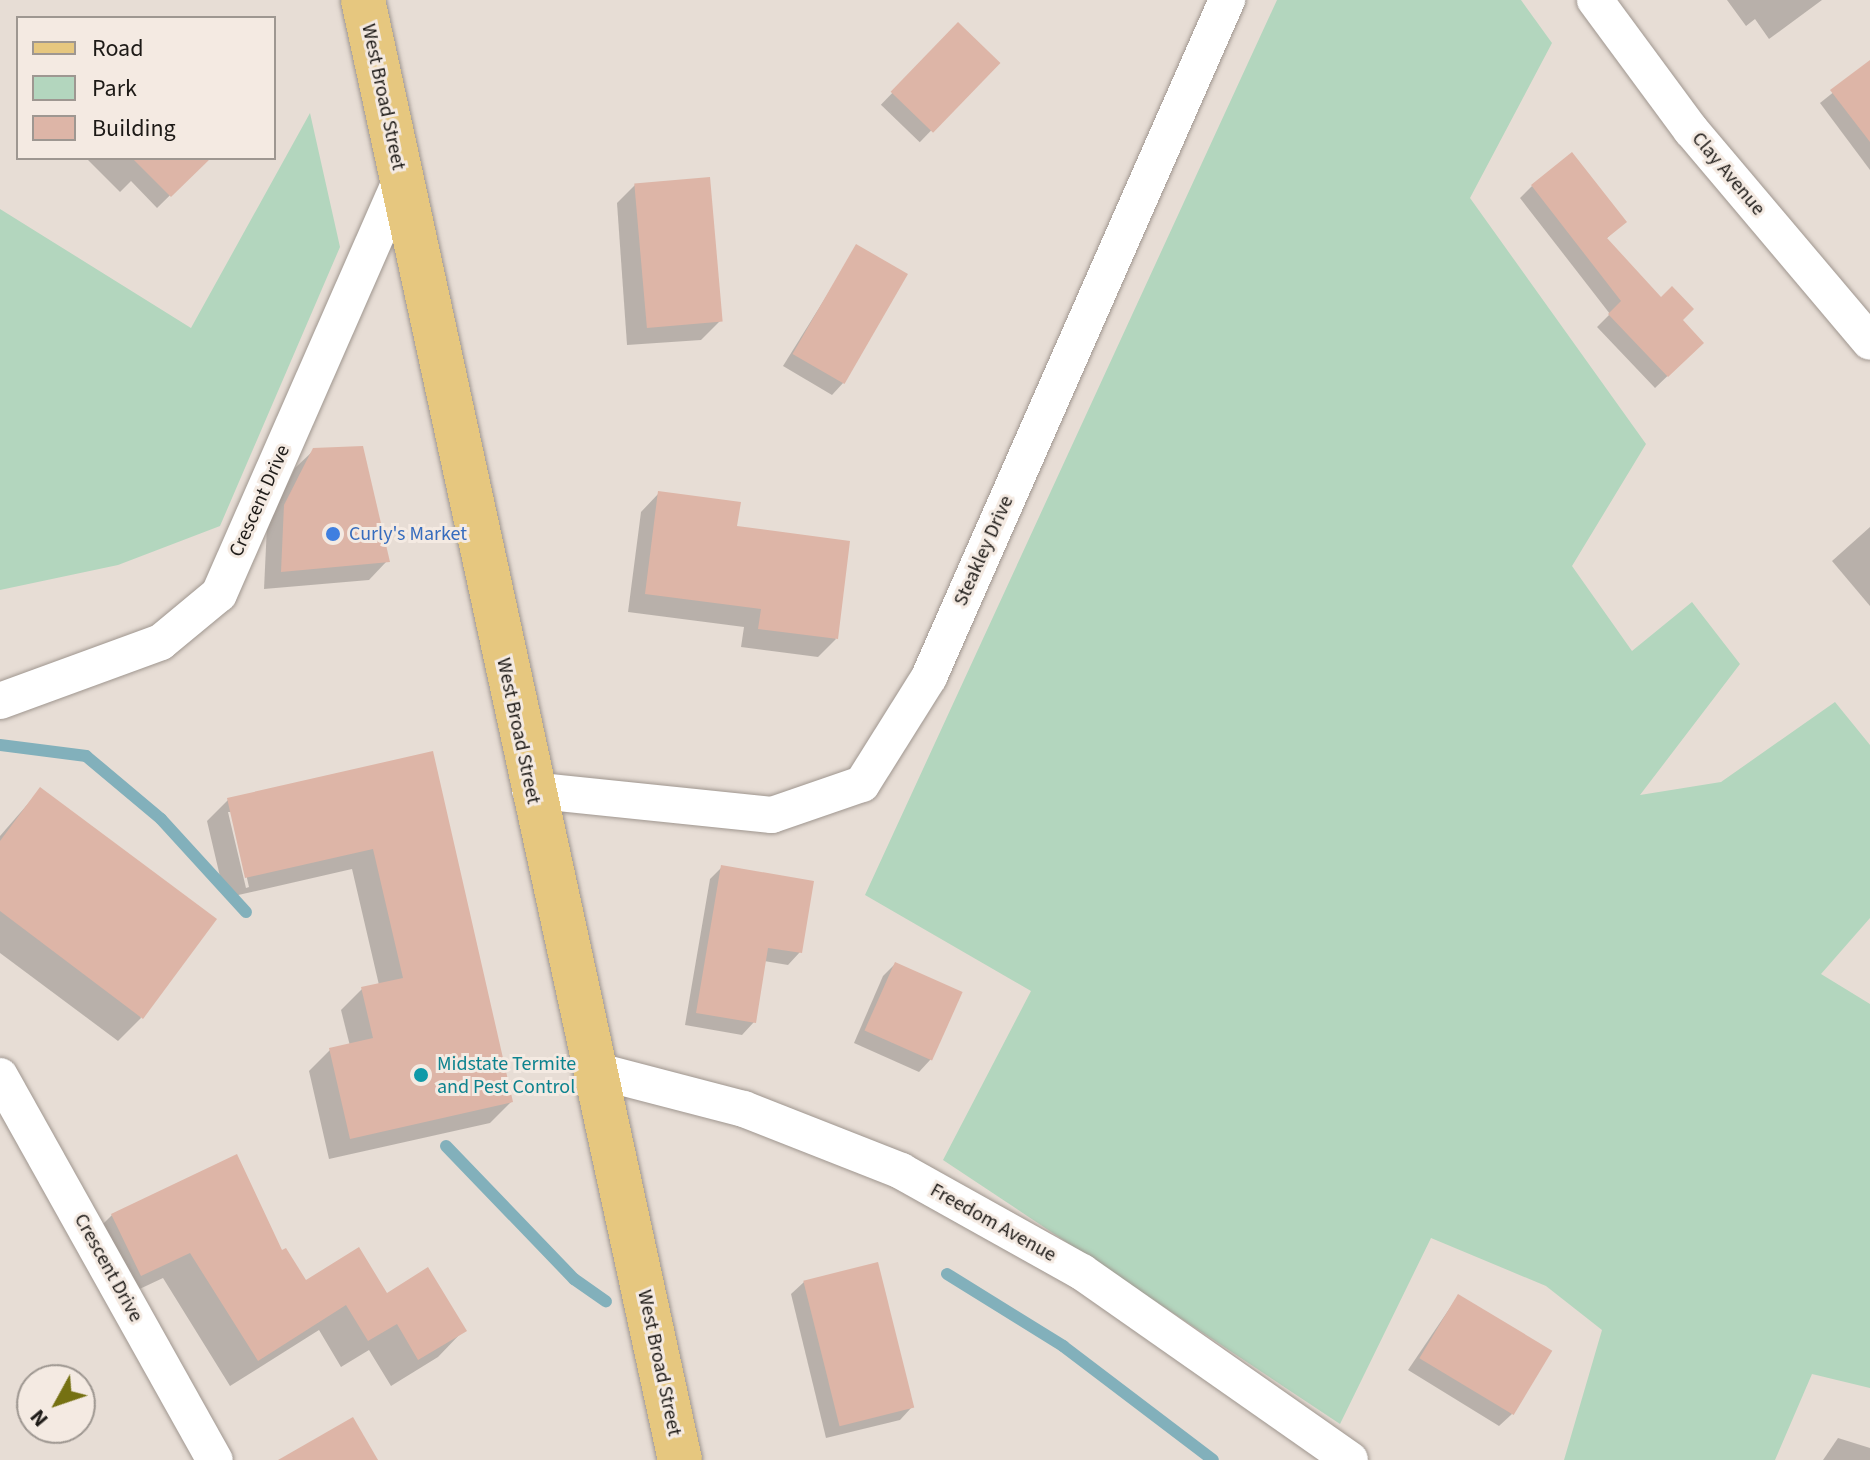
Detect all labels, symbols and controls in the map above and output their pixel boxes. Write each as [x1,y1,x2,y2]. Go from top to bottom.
legend [16,16,276,160]
street label: West Broad Street [356,22,410,172]
text: Road [92,31,144,66]
text: Park [92,71,137,106]
text: Building [92,111,176,146]
street label: Clay Avenue [1686,127,1770,221]
street label: Crescent Drive [225,441,295,561]
street label: Steakley Drive [949,492,1019,610]
place label: Curly's Market [349,522,467,546]
marker: Curly's Market [324,525,342,543]
street label: West Broad Street [491,656,545,806]
place label: Midstate Termite and Pest Control [437,1052,576,1099]
marker: Midstate Termite and Pest Control [412,1066,430,1084]
street label: Freedom Avenue [926,1179,1060,1267]
street label: Crescent Drive [68,1210,148,1326]
street label: West Broad Street [632,1288,686,1438]
north arrow [16,1364,96,1444]
text: N [22,1402,56,1434]

